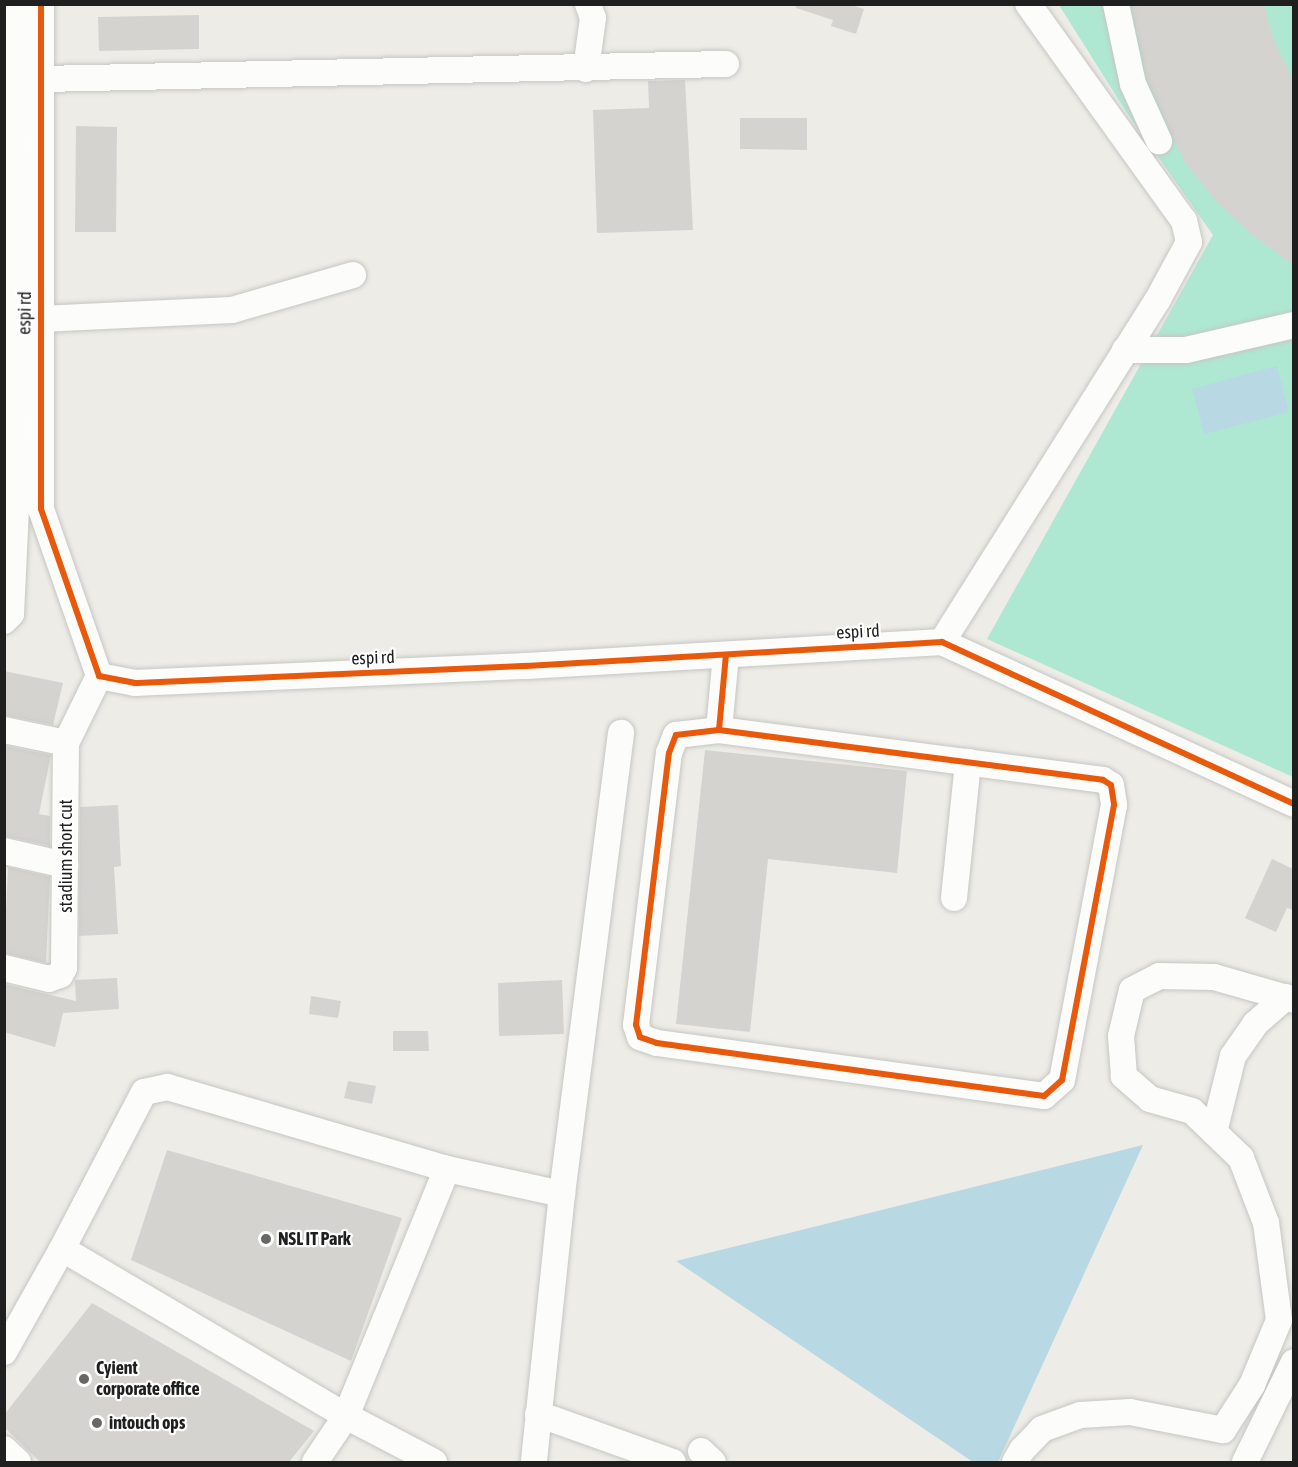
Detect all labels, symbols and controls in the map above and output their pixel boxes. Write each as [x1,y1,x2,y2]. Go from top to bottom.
street label: espi rd [14,291,36,335]
street label: espi rd [836,620,880,644]
street label: espi rd [351,646,395,670]
street label: stadium short cut [55,799,77,913]
place label: NSL IT Park [278,1228,351,1250]
marker: NSL IT Park [259,1232,273,1246]
place label: Cyient corporate office [96,1358,200,1400]
marker: Cyient corporate office [77,1372,91,1386]
place label: intouch ops [109,1412,185,1434]
marker: intouch ops [90,1416,104,1430]

